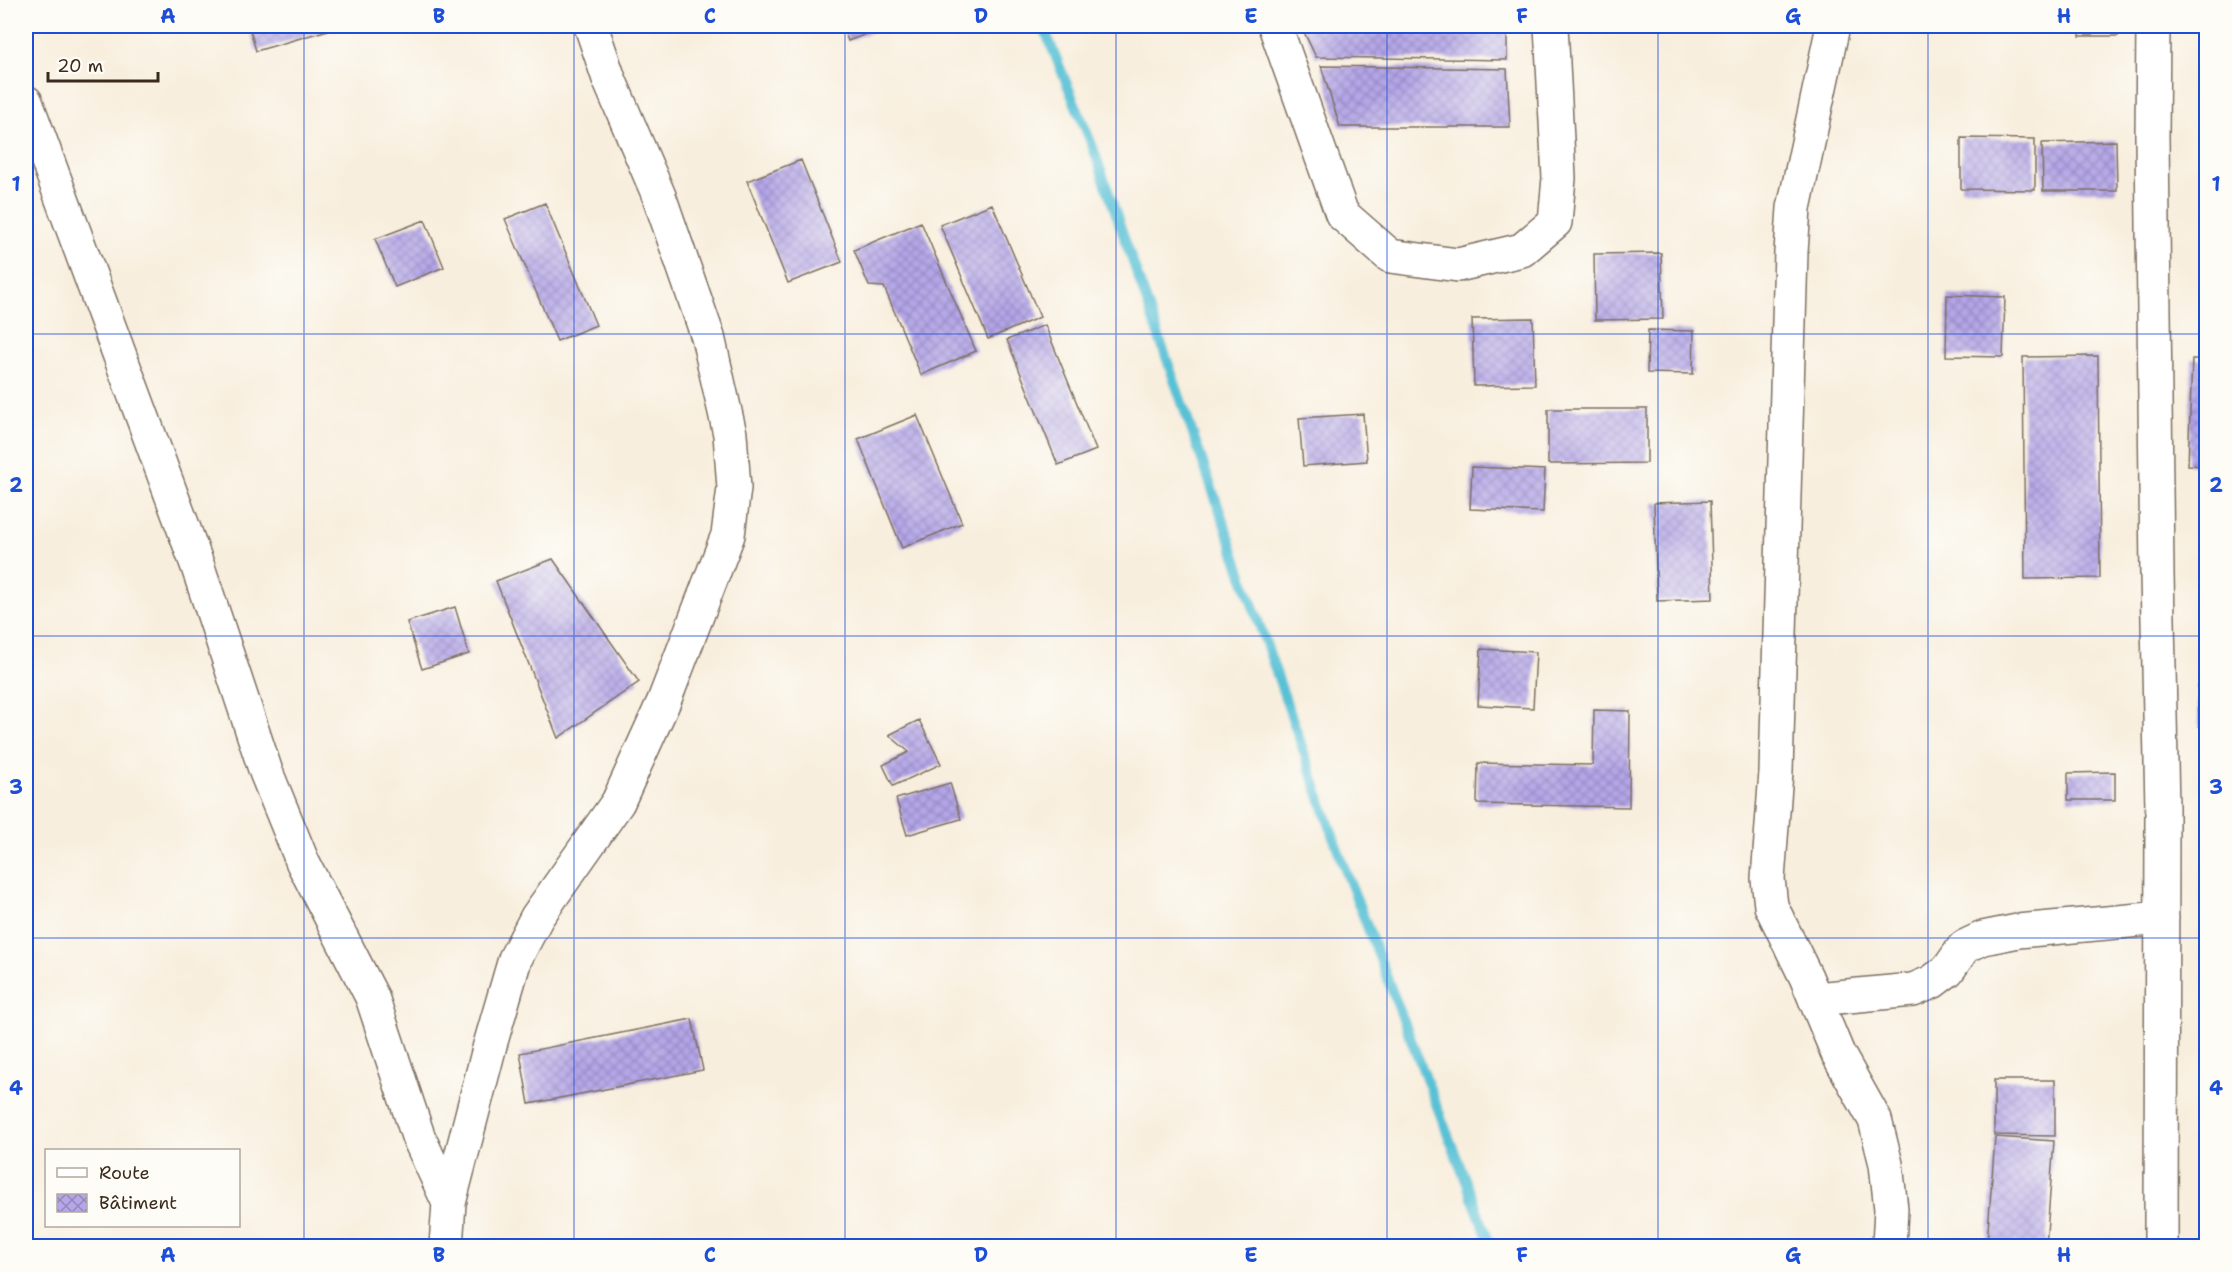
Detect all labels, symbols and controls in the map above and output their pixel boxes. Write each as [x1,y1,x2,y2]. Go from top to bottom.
text: A [160,3,176,29]
text: B [433,3,445,29]
text: C [704,3,716,29]
text: D [974,3,988,29]
text: E [1244,3,1258,29]
text: F [1516,3,1528,29]
text: G [1785,3,1801,29]
text: H [2057,3,2071,29]
scale bar [48,45,158,83]
text: 20 m [57,54,103,78]
text: 1 [11,171,21,197]
text: 1 [2211,171,2221,197]
text: 2 [9,472,23,498]
text: 2 [2209,472,2223,498]
text: 3 [9,774,23,800]
text: 3 [2209,774,2223,800]
text: 4 [9,1075,23,1101]
text: 4 [2209,1075,2223,1101]
legend [45,1149,240,1227]
text: Route [99,1161,150,1185]
text: Bâtiment [99,1191,177,1215]
text: A [160,1242,176,1268]
text: B [433,1242,445,1268]
text: C [704,1242,716,1268]
text: D [974,1242,988,1268]
text: E [1244,1242,1258,1268]
text: F [1516,1242,1528,1268]
text: G [1785,1242,1801,1268]
text: H [2057,1242,2071,1268]

